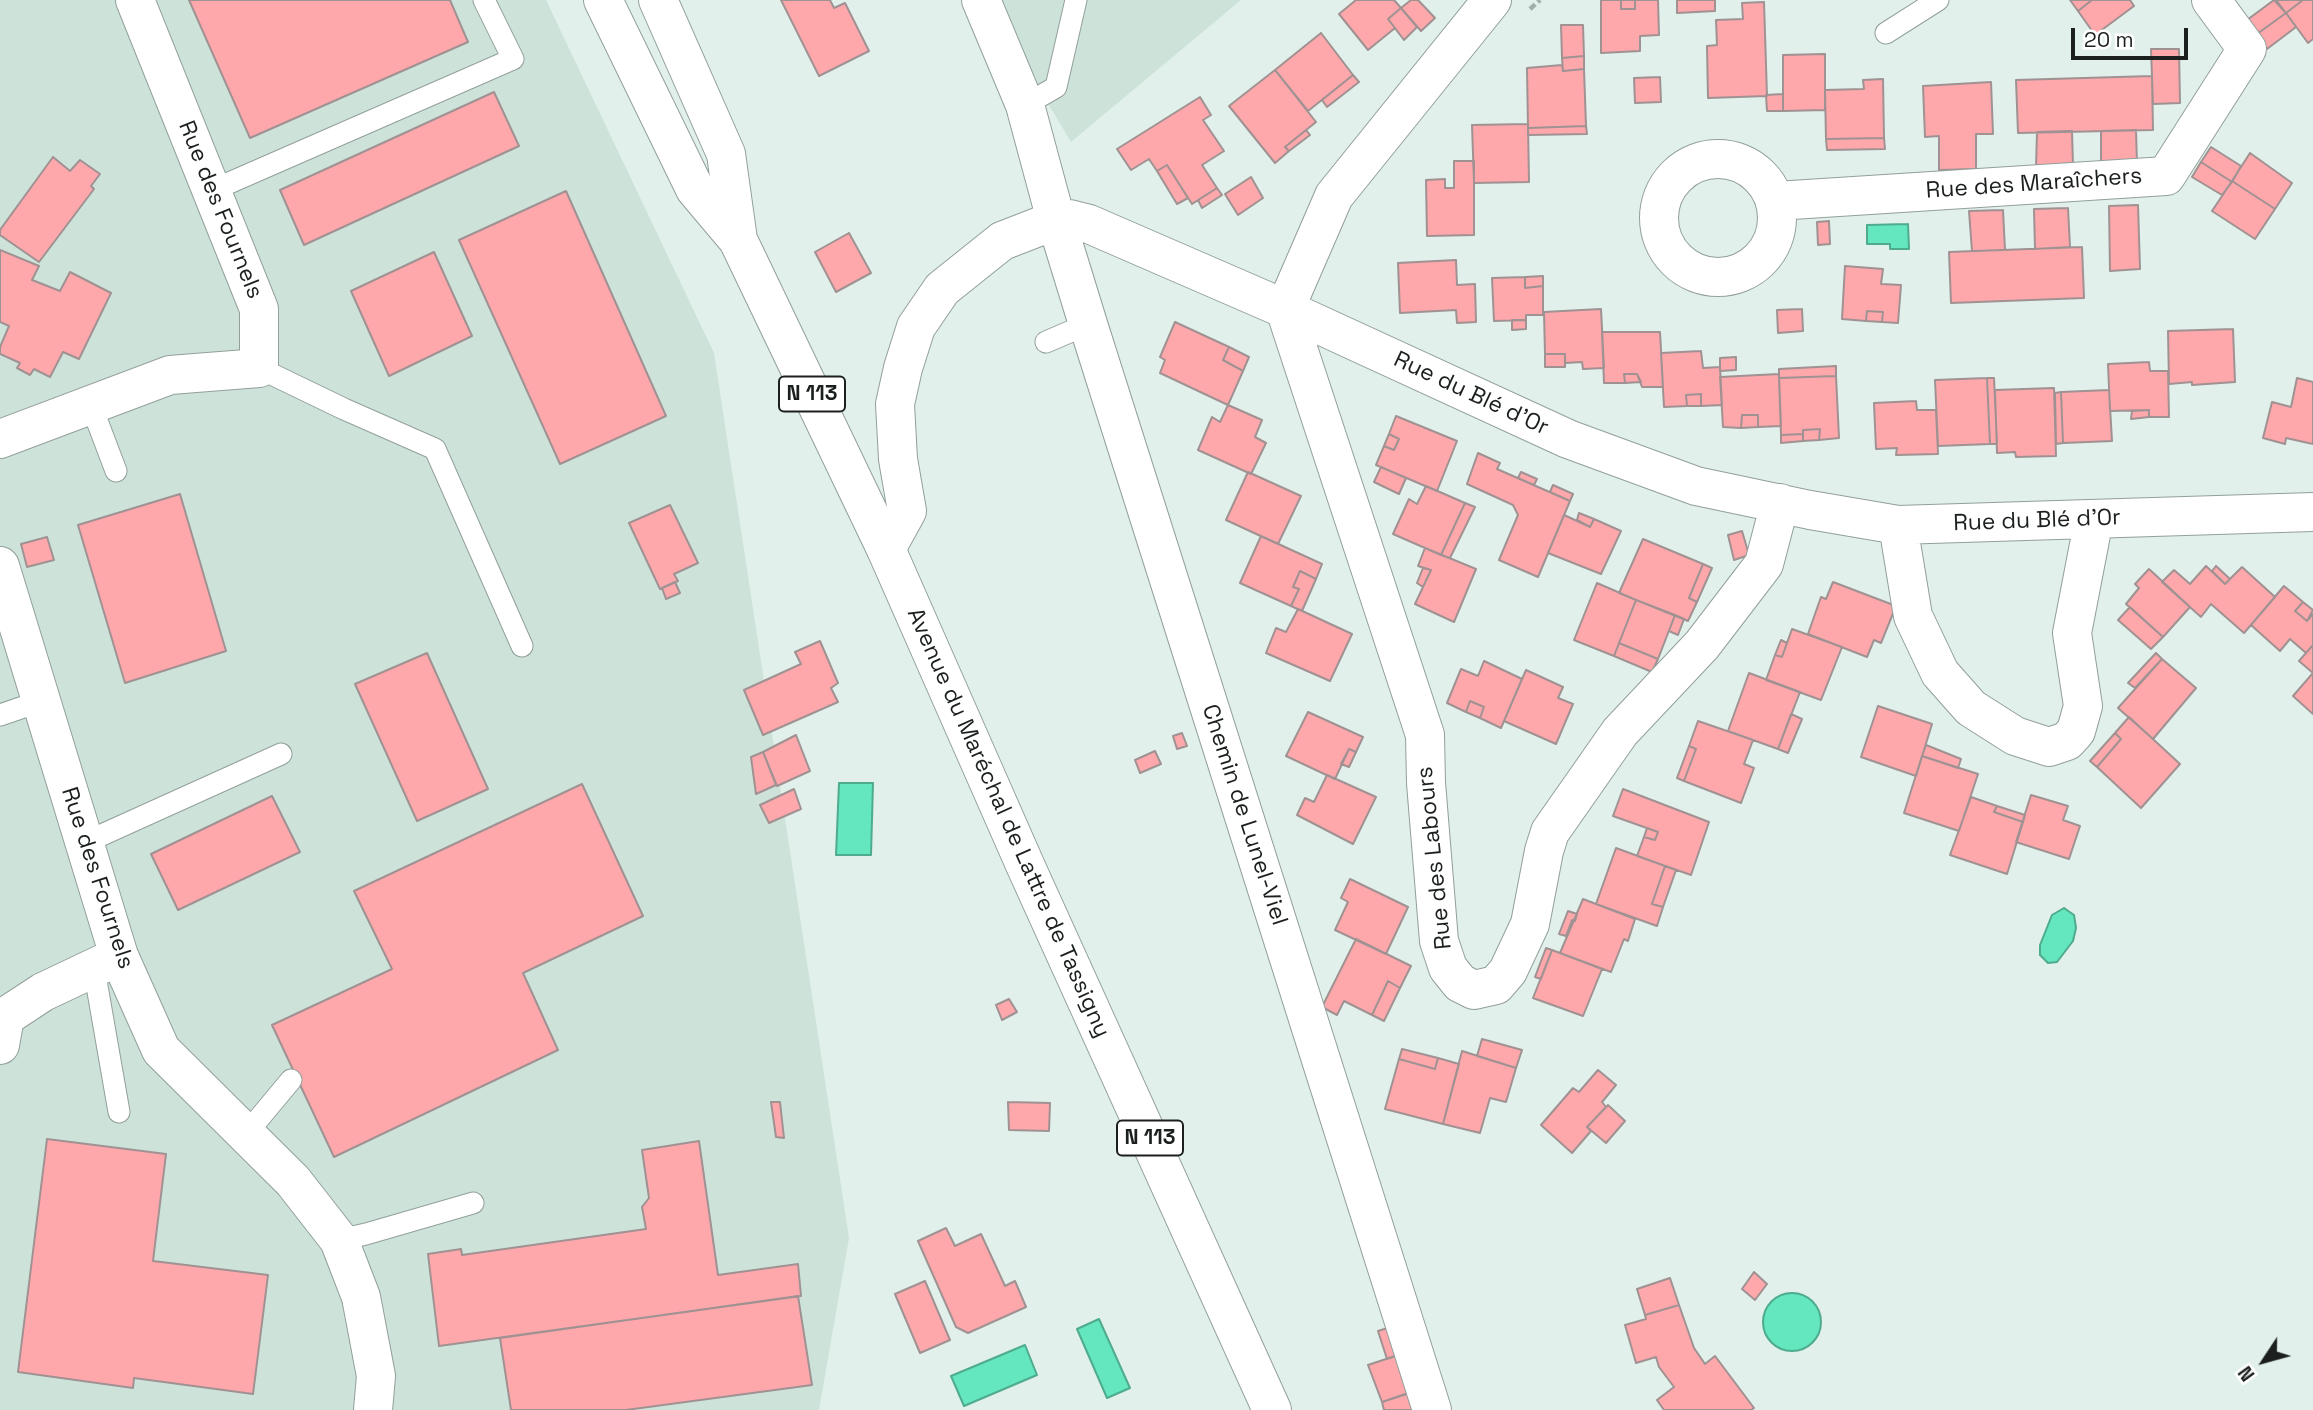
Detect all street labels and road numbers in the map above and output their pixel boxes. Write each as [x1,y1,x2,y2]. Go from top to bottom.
street label: Rue des Fournels [172,117,268,303]
street label: Rue des Maraîchers [1925,163,2143,205]
street label: Rue du Blé d'Or [1389,346,1553,442]
road number: N 113 [779,376,845,412]
street label: Rue du Blé d'Or [1953,504,2121,538]
street label: Avenue du Maréchal de Lattre de Tassigny [900,604,1116,1042]
street label: Chemin de Lunel-Viel [1195,701,1293,929]
street label: Rue des Labours [1412,765,1458,951]
street label: Rue des Fournels [55,784,139,972]
road number: N 113 [1117,1120,1183,1156]

